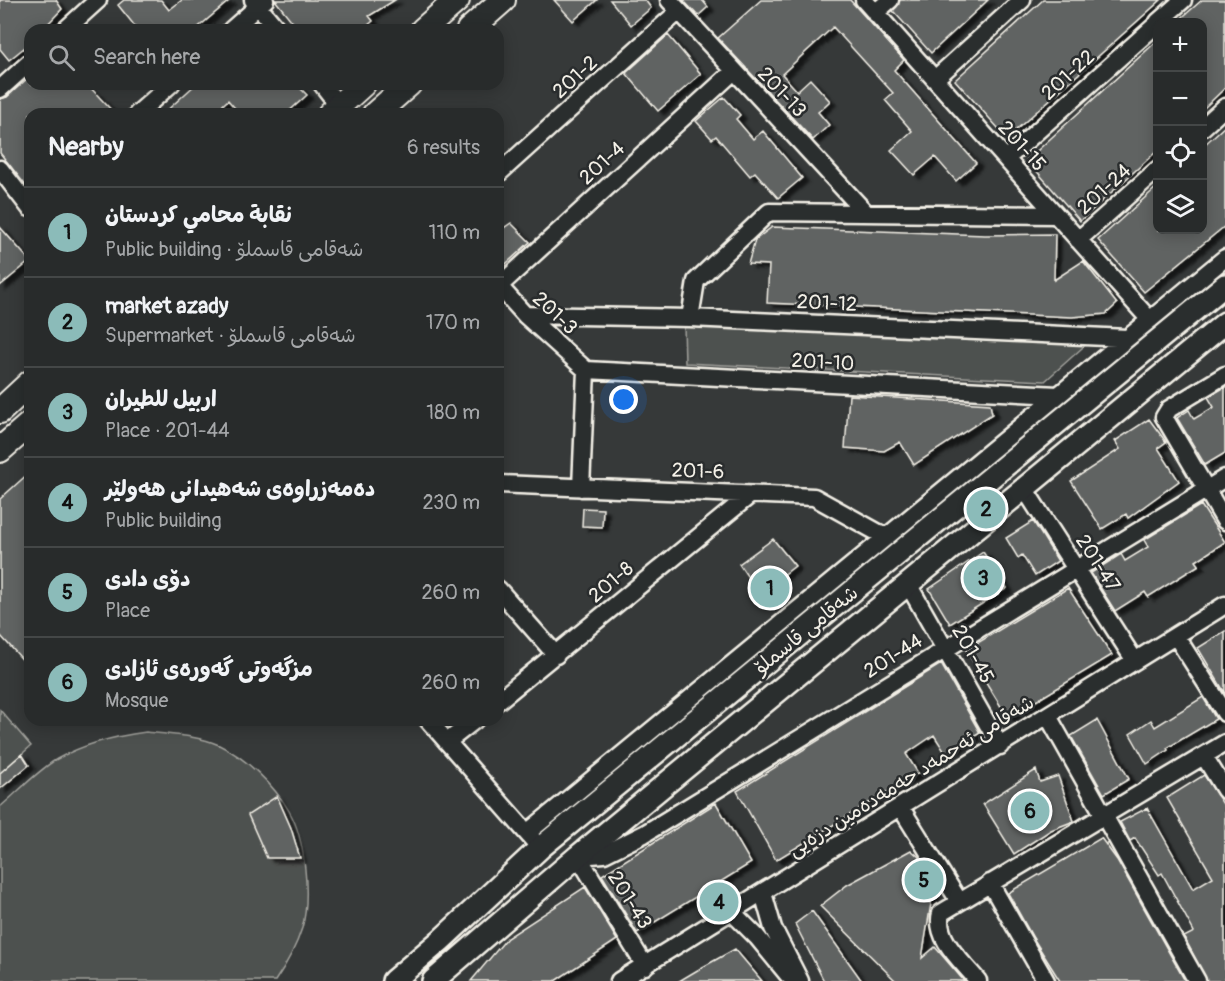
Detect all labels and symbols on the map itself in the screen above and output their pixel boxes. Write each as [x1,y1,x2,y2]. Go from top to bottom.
street label: 201-22 [1036,44,1100,106]
street label: 201-2 [547,50,603,104]
street label: 201-13 [752,61,812,123]
street label: 201-15 [993,115,1051,177]
street label: 201-4 [574,136,630,190]
street label: 201-24 [1072,158,1136,220]
street label: 201-3 [527,286,583,340]
street label: 201-12 [796,289,858,317]
street label: 201-10 [791,348,855,376]
your location [609,385,638,414]
street label: 201-6 [671,458,725,484]
pin: 2 [966,486,1006,532]
street label: 201-47 [1070,530,1126,597]
street label: 201-8 [583,556,639,608]
pin: 3 [964,556,1002,600]
pin: 1 [750,566,790,610]
street label: شەقامی قاسملۆ [747,580,863,681]
street label: 201-45 [946,620,1000,688]
street label: 201-44 [859,628,927,684]
street label: شەقامی ئەحمەد حەمەدەمین دزەیی [783,690,1039,862]
pin: 6 [1010,788,1050,834]
pin: 5 [904,858,944,902]
street label: 201-43 [602,866,658,934]
pin: 4 [700,880,738,924]

